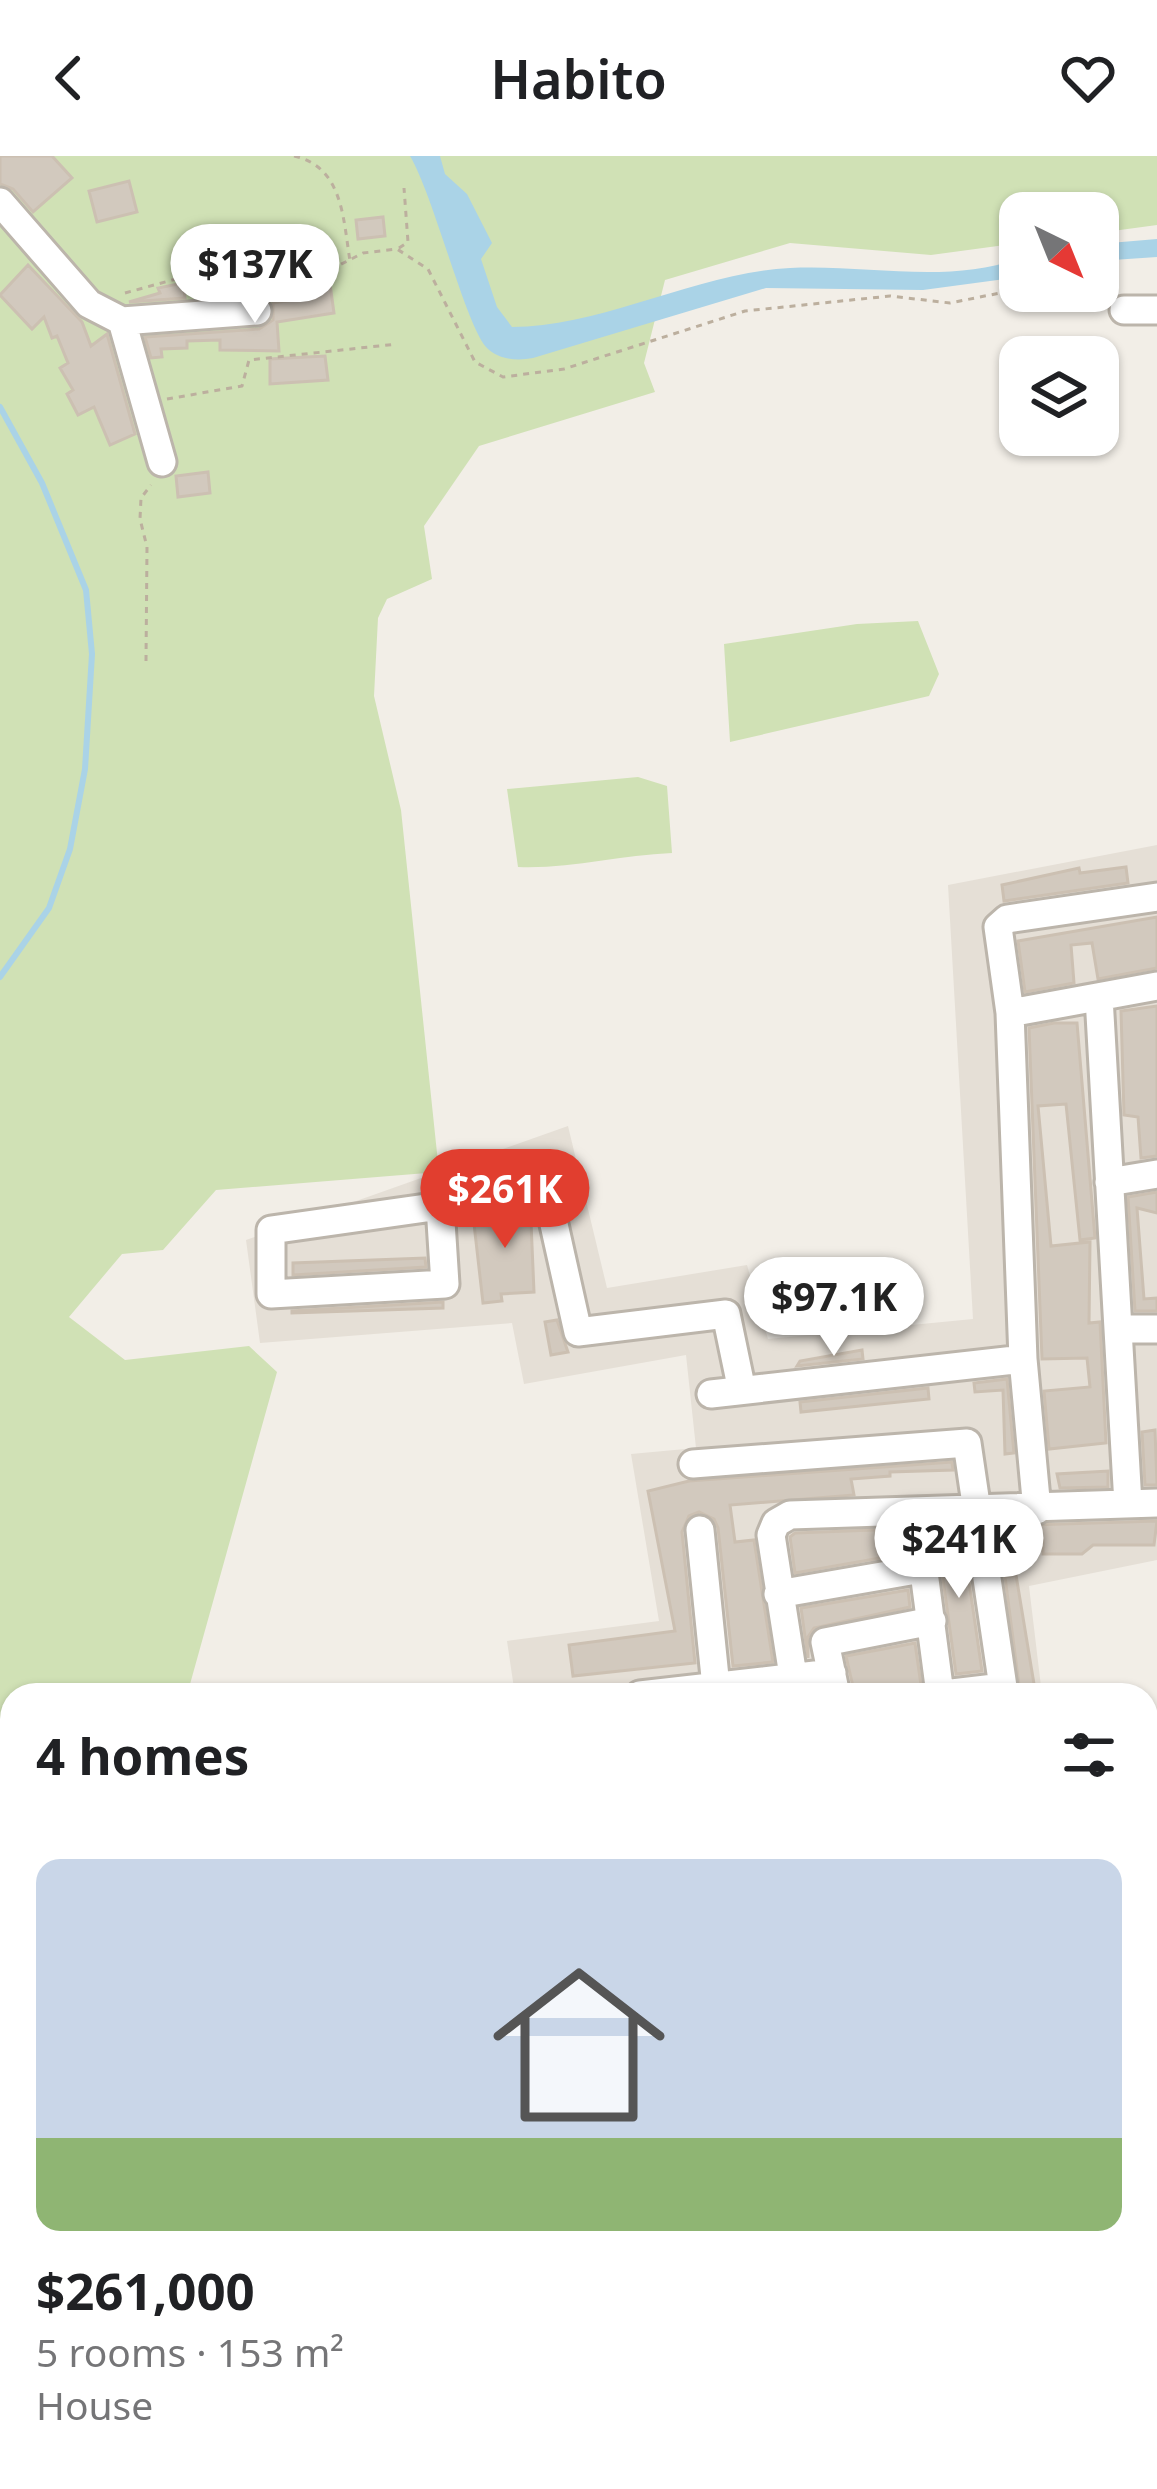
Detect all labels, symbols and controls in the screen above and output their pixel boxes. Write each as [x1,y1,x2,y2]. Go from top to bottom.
text: Habito [490,41,667,115]
icon: back [36,45,102,111]
icon: heart [1055,45,1121,111]
north arrow [999,192,1119,312]
map controls [999,192,1119,456]
pin: $137K [171,224,339,326]
text: $137K [197,236,313,289]
button: layers [999,336,1119,456]
pin: $261K [421,1149,589,1251]
text: $261K [447,1161,563,1214]
pin: $97.1K [736,1257,932,1359]
text: $97.1K [771,1269,897,1322]
pin: $241K [875,1499,1043,1601]
text: $241K [901,1511,1017,1564]
text: 4 homes [36,1720,249,1790]
icon: filters [1056,1722,1122,1788]
icon: home [471,1937,687,2153]
text: $261,000 [36,2255,255,2325]
text: 5 rooms · 153 m² [36,2325,344,2378]
text: House [36,2378,153,2431]

